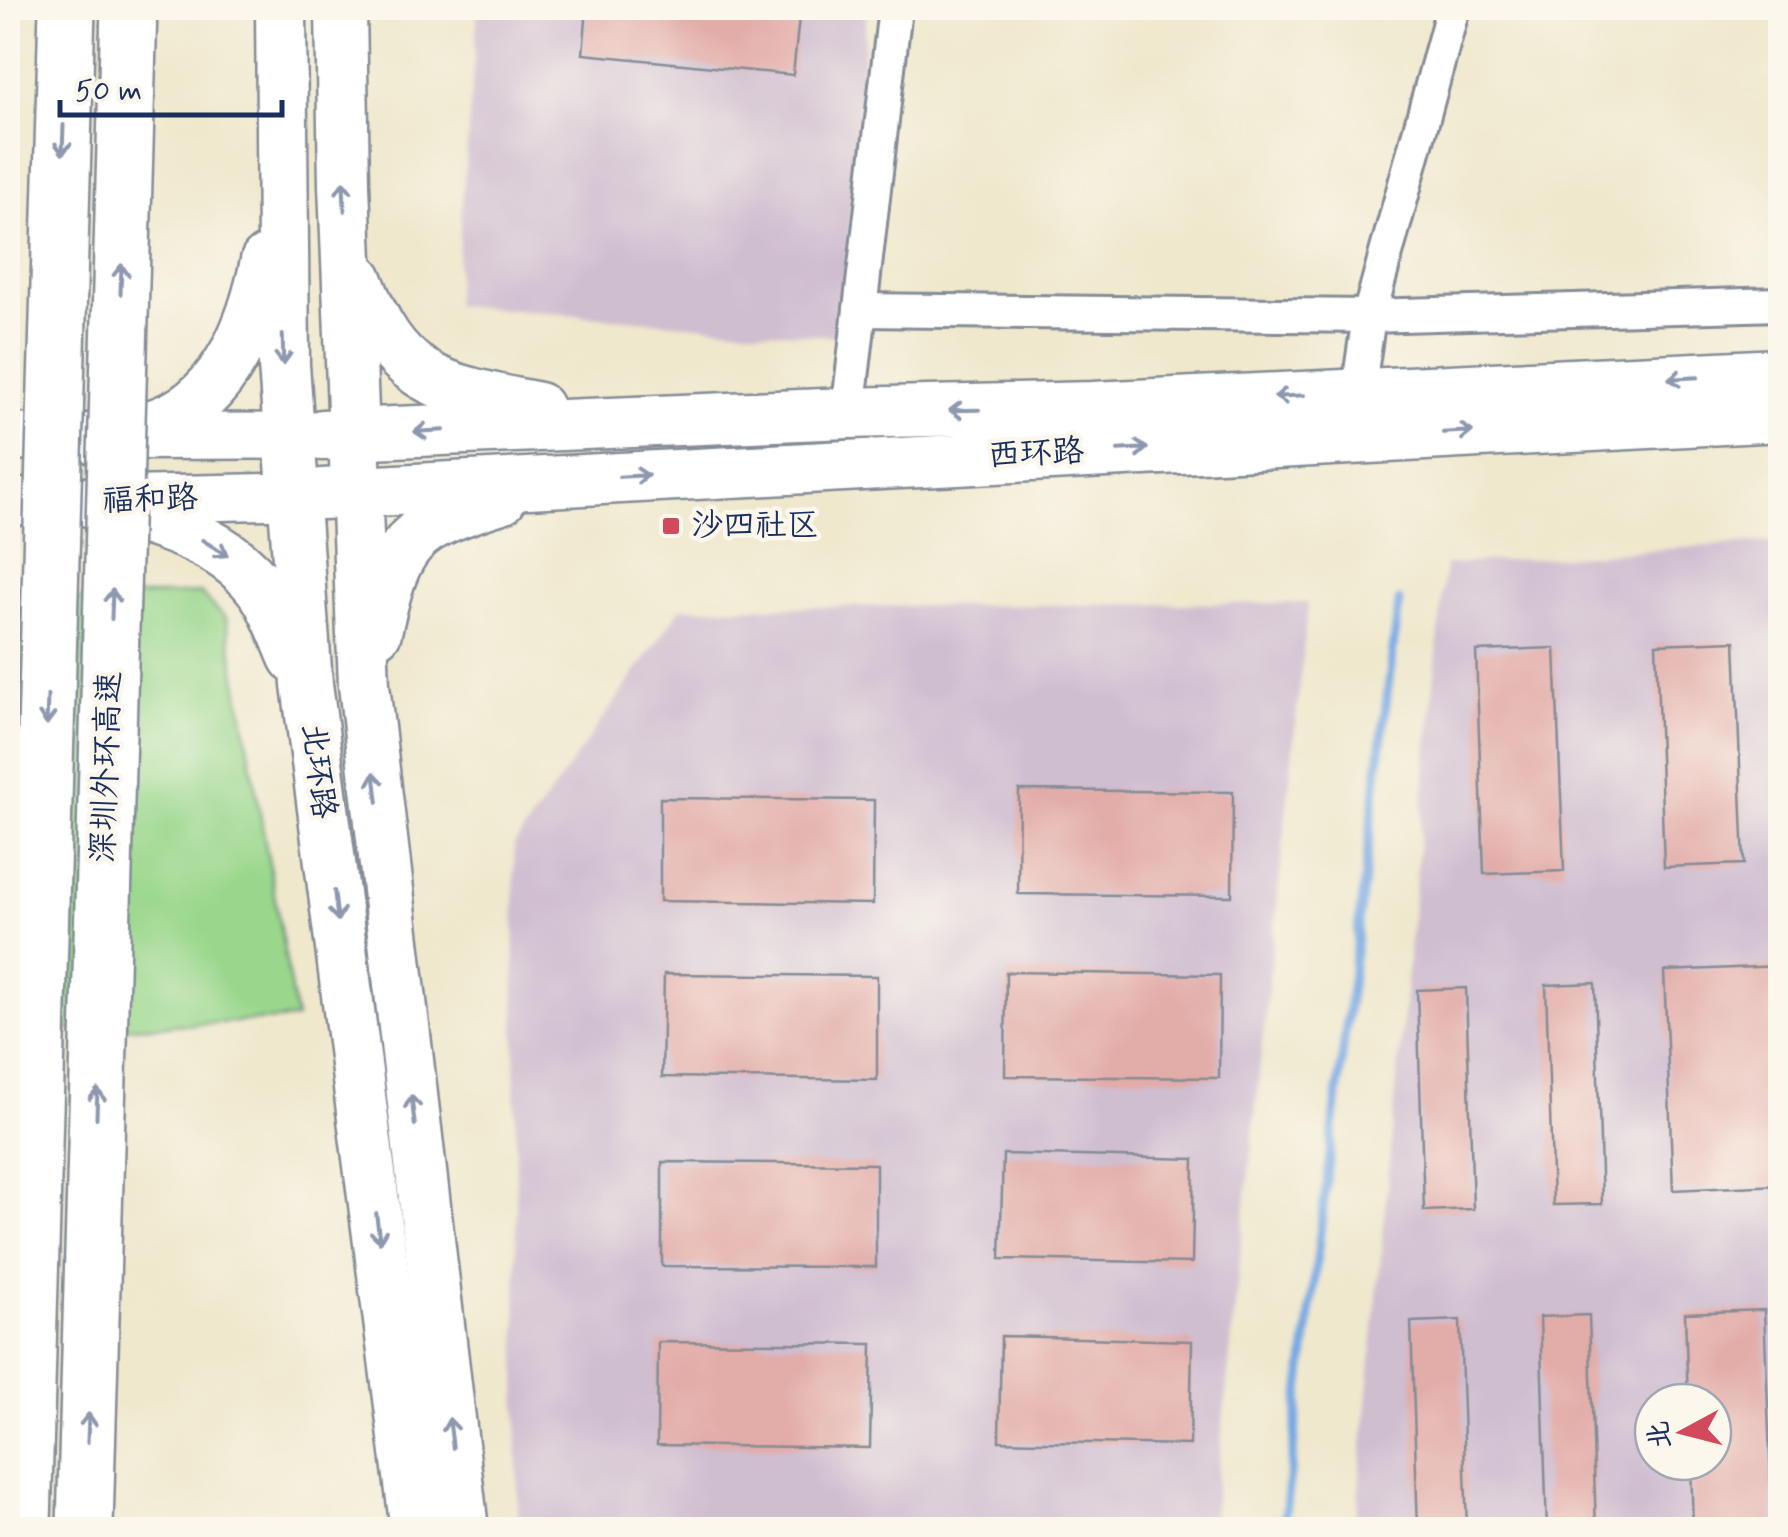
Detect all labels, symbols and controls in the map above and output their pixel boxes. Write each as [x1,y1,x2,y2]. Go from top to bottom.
scale bar [60,55,282,117]
text: 50 m [75,72,142,111]
one-way arrow [54,123,73,155]
one-way arrow [335,181,354,213]
one-way arrow [112,263,131,295]
one-way arrow [274,333,293,365]
one-way arrow [1668,369,1700,388]
one-way arrow [1273,387,1305,406]
one-way arrow [948,400,980,419]
one-way arrow [414,422,446,441]
one-way arrow [1441,422,1473,441]
street label: 西环路 [987,431,1085,477]
one-way arrow [1117,439,1149,458]
one-way arrow [618,466,650,485]
street label: 福和路 [101,477,199,523]
place label: 沙四社区 [691,505,819,547]
marker: 沙四社区 [660,515,682,537]
one-way arrow [201,538,229,558]
one-way arrow [102,588,121,620]
street label: 深圳外环高速 [83,670,131,864]
one-way arrow [37,693,56,725]
street label: 北环路 [291,721,345,821]
one-way arrow [366,771,385,804]
one-way arrow [327,889,346,922]
one-way arrow [88,1088,107,1120]
one-way arrow [403,1094,422,1127]
one-way arrow [369,1212,388,1244]
north arrow [1633,1382,1733,1482]
one-way arrow [78,1413,97,1445]
one-way arrow [441,1417,460,1449]
text: 北 [1641,1419,1681,1451]

